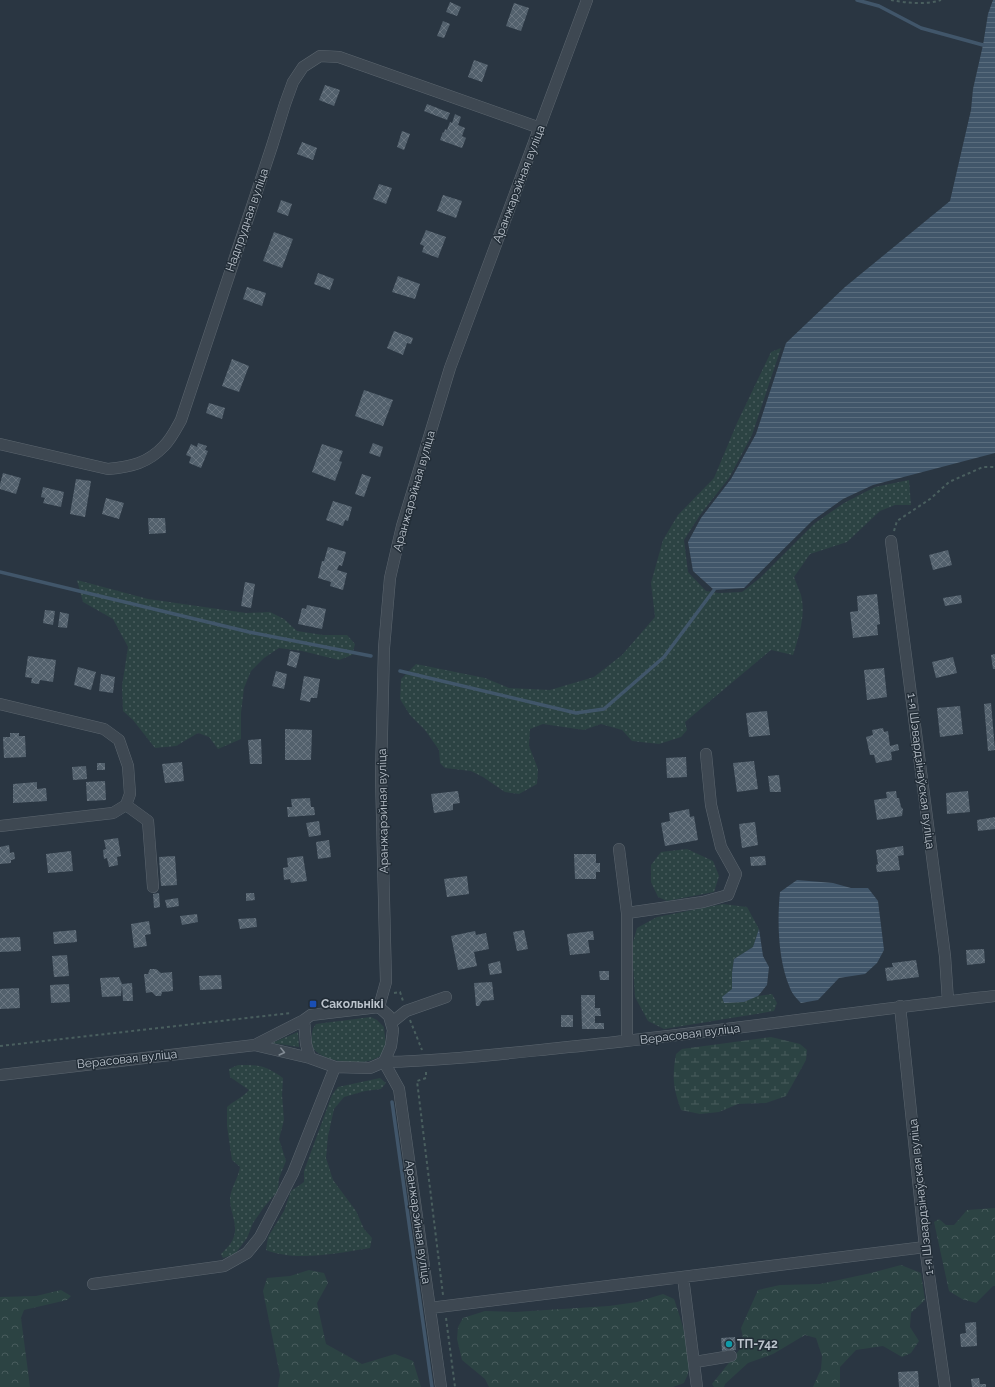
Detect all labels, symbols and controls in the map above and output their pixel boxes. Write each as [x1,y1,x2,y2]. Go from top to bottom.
street label: Аранжарэйная вуліца [490,123,548,245]
street label: Надпрудная вуліца [223,166,271,274]
street label: Аранжарэйная вуліца [390,429,438,553]
street label: 1-я Шэвардзінаўская вуліца [904,692,938,850]
street label: Аранжарэйная вуліца [375,748,391,874]
place label: Сакольнікі [321,997,384,1011]
marker: Сакольнікі [308,999,318,1009]
street label: Верасовая вуліца [639,1021,741,1047]
street label: Верасовая вуліца [76,1047,178,1071]
one-way arrow [279,1047,285,1055]
street label: 1-я Шэвардзінаўская вуліца [906,1118,936,1276]
street label: Аранжарэйная вуліца [402,1159,434,1285]
place label: ТП-742 [737,1337,778,1351]
marker: ТП-742 [724,1339,734,1349]

